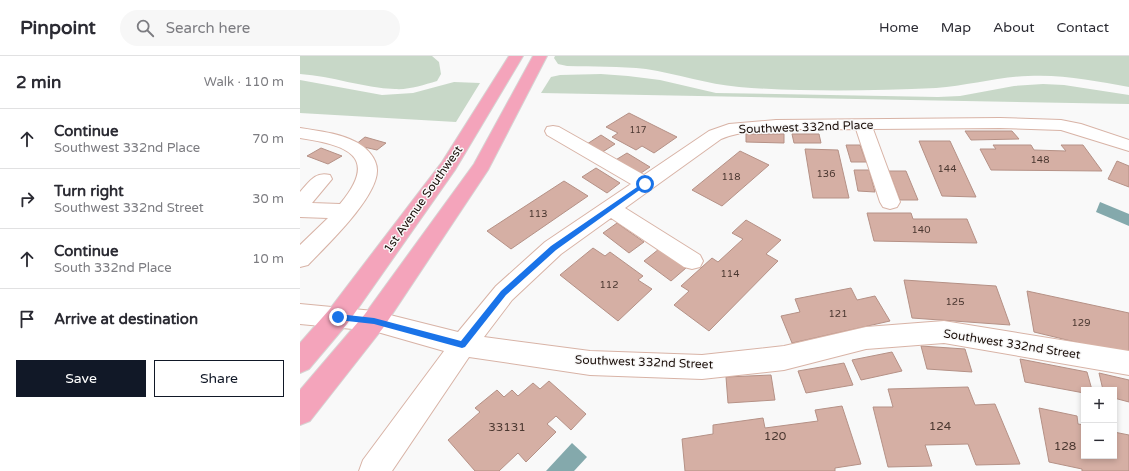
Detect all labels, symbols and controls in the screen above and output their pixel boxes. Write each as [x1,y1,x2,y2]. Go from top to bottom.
search box [120,10,400,46]
text: Pinpoint [20,17,96,39]
icon: search [134,17,156,39]
text: Search here [166,19,250,37]
text: Home [879,19,919,36]
text: Map [941,19,971,36]
text: About [993,19,1035,36]
text: Contact [1057,19,1109,36]
text: 2 min [16,72,61,93]
text: Walk · 110 m [204,74,284,90]
street label: Southwest 332nd Place [738,118,874,136]
text: Continue [54,122,118,140]
house number: 117 [630,125,647,136]
icon: ahead [16,128,38,150]
text: 70 m [252,131,284,147]
text: Southwest 332nd Place [54,140,200,156]
street label: 1st Avenue Southwest [381,143,465,255]
house number: 148 [1031,154,1049,166]
house number: 144 [938,163,956,175]
house number: 136 [817,168,835,180]
house number: 118 [722,171,740,183]
route start [636,175,654,193]
text: Turn right [54,182,124,200]
icon: right [16,188,38,210]
text: 30 m [252,191,284,207]
text: Southwest 332nd Street [54,200,204,216]
house number: 113 [529,208,547,220]
house number: 140 [912,224,930,236]
text: Continue [54,242,118,260]
icon: ahead [16,248,38,270]
text: 10 m [252,251,284,267]
text: South 332nd Place [54,260,172,276]
house number: 114 [721,268,739,280]
house number: 112 [600,279,618,291]
house number: 125 [946,296,964,308]
icon: arrive [16,308,38,330]
route end [329,308,347,326]
house number: 121 [829,308,847,320]
text: Arrive at destination [54,310,198,328]
house number: 129 [1072,317,1090,329]
street label: Southwest 332nd Street [943,326,1082,362]
street label: Southwest 332nd Street [575,353,714,371]
button: Save [16,360,146,397]
button: Share [154,360,284,397]
map controls [1081,387,1117,459]
button: + [1081,387,1117,423]
house number: 124 [929,419,952,433]
house number: 33131 [488,420,526,434]
button: − [1081,423,1117,459]
house number: 120 [764,429,787,443]
house number: 128 [1054,439,1076,453]

